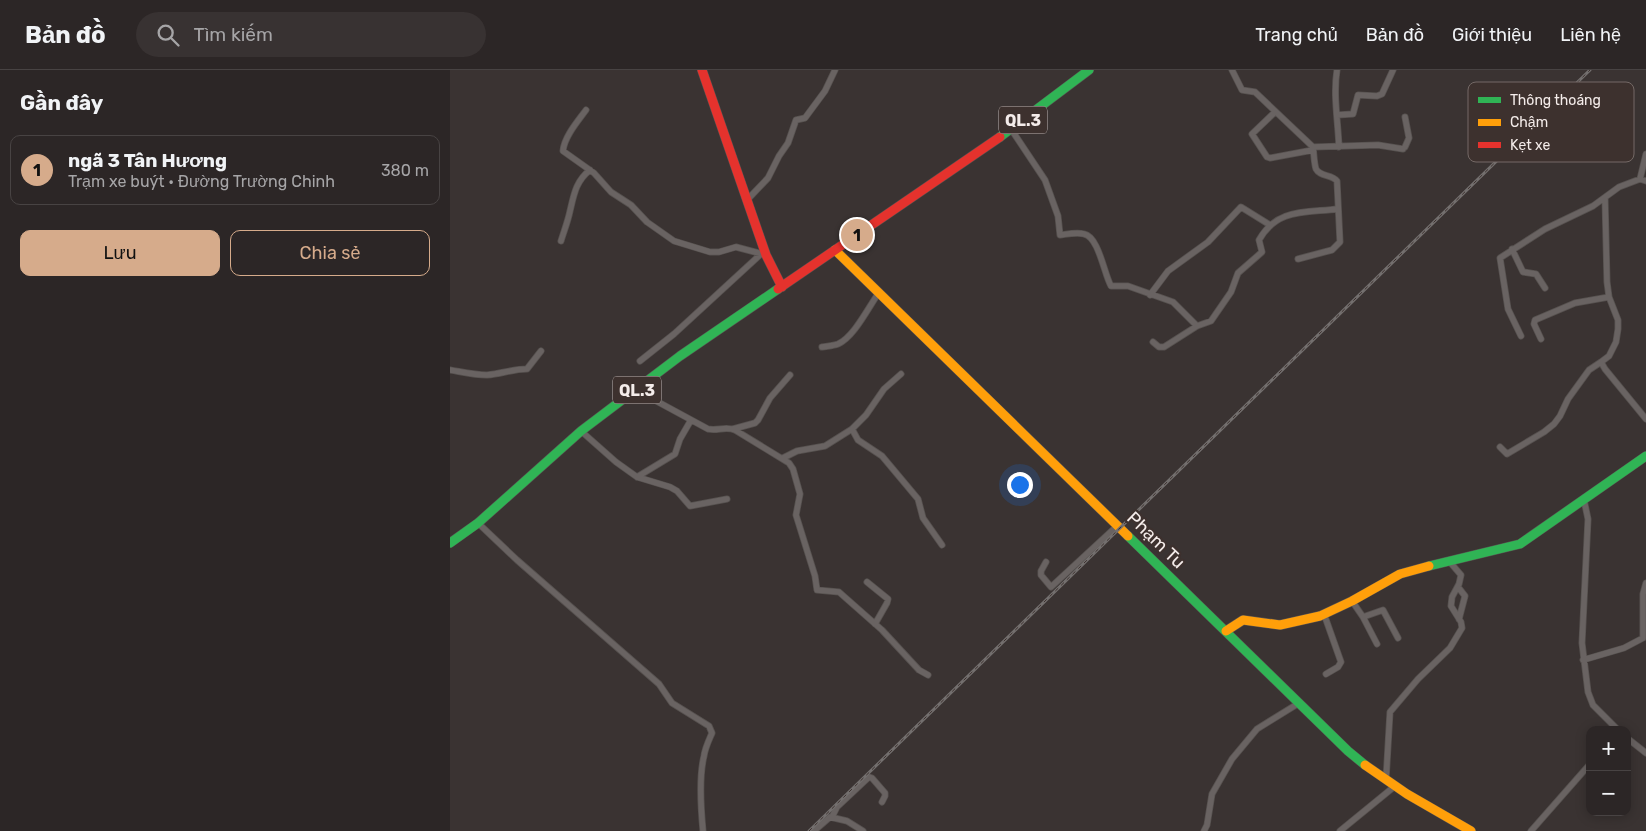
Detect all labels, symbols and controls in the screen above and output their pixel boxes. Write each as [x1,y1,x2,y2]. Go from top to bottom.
search box [136,12,486,57]
text: Bản đồ [25,21,106,49]
icon: search [154,21,182,49]
text: Tìm kiếm [194,23,273,46]
text: Trang chủ [1255,24,1338,46]
text: Bản đồ [1366,24,1424,46]
text: Giới thiệu [1452,24,1532,46]
text: Liên hệ [1560,24,1621,46]
legend [1468,82,1634,162]
text: Gần đây [20,90,103,115]
text: Thông thoáng [1510,92,1601,109]
road number: QL.3 [999,106,1047,134]
text: Chậm [1510,114,1548,131]
text: Kẹt xe [1510,137,1550,154]
text: ngã 3 Tân Hương [68,149,227,172]
text: 1 [33,161,41,180]
text: 380 m [381,161,429,180]
text: Trạm xe buýt · Đường Trường Chinh [68,172,335,191]
pin: 1 [841,216,873,254]
button: Lưu [20,230,220,276]
button: Chia sẻ [230,230,430,276]
road number: QL.3 [613,376,661,404]
your location [1007,472,1033,498]
street label: Phạm Tu [1122,507,1190,573]
map controls [1586,726,1631,816]
button: + [1586,726,1631,771]
button: − [1586,771,1631,816]

